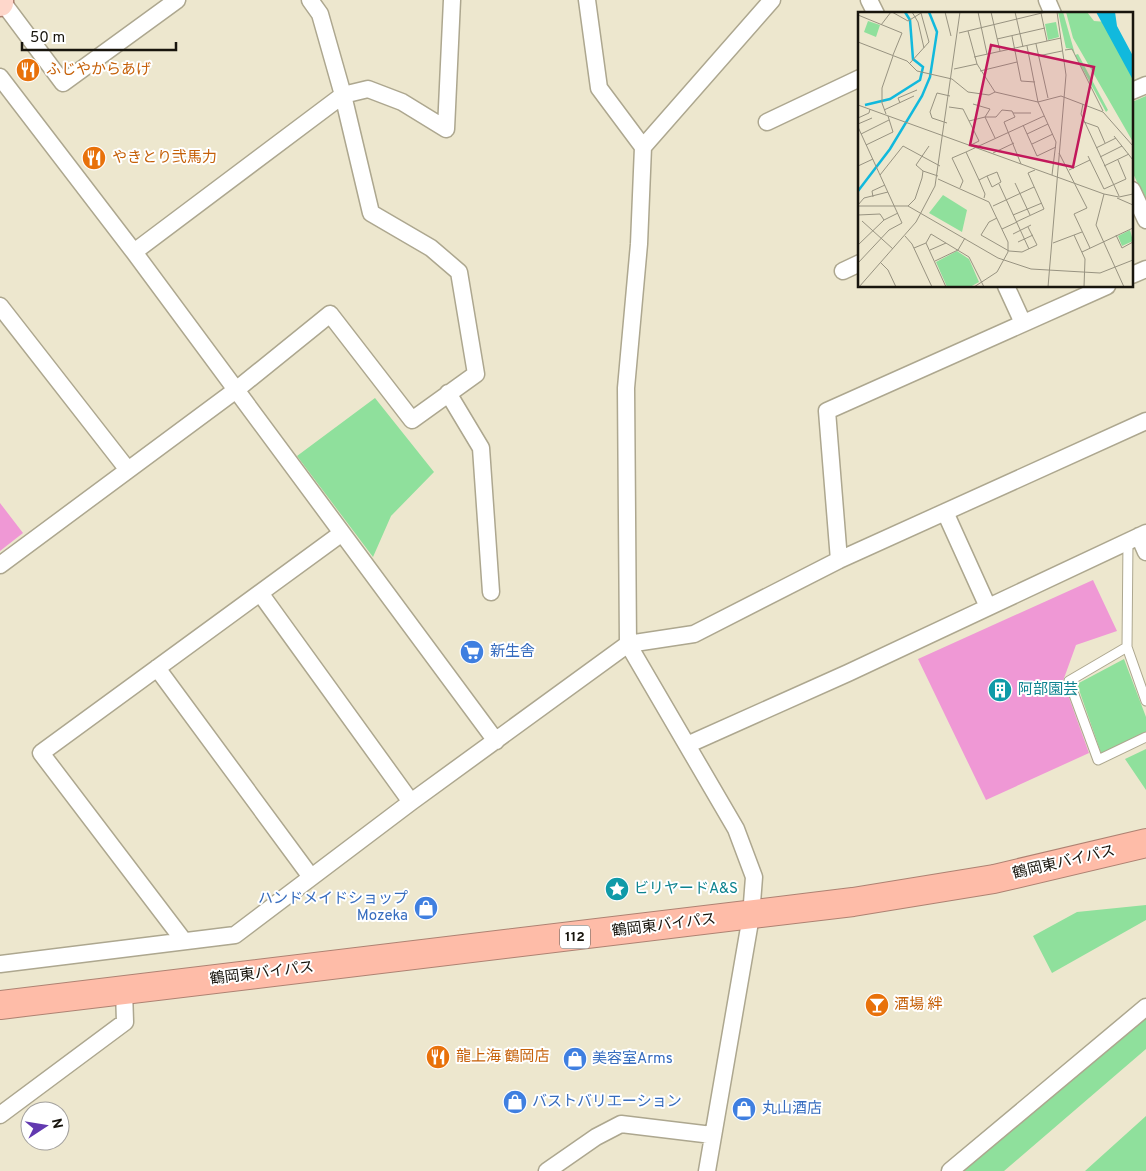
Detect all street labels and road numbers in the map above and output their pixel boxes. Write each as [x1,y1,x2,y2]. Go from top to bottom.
street label: 鶴岡東バイパス [1011,842,1117,884]
street label: 鶴岡東バイパス [611,910,717,942]
road number: 112 [560,926,590,949]
street label: 鶴岡東バイパス [209,958,315,990]

